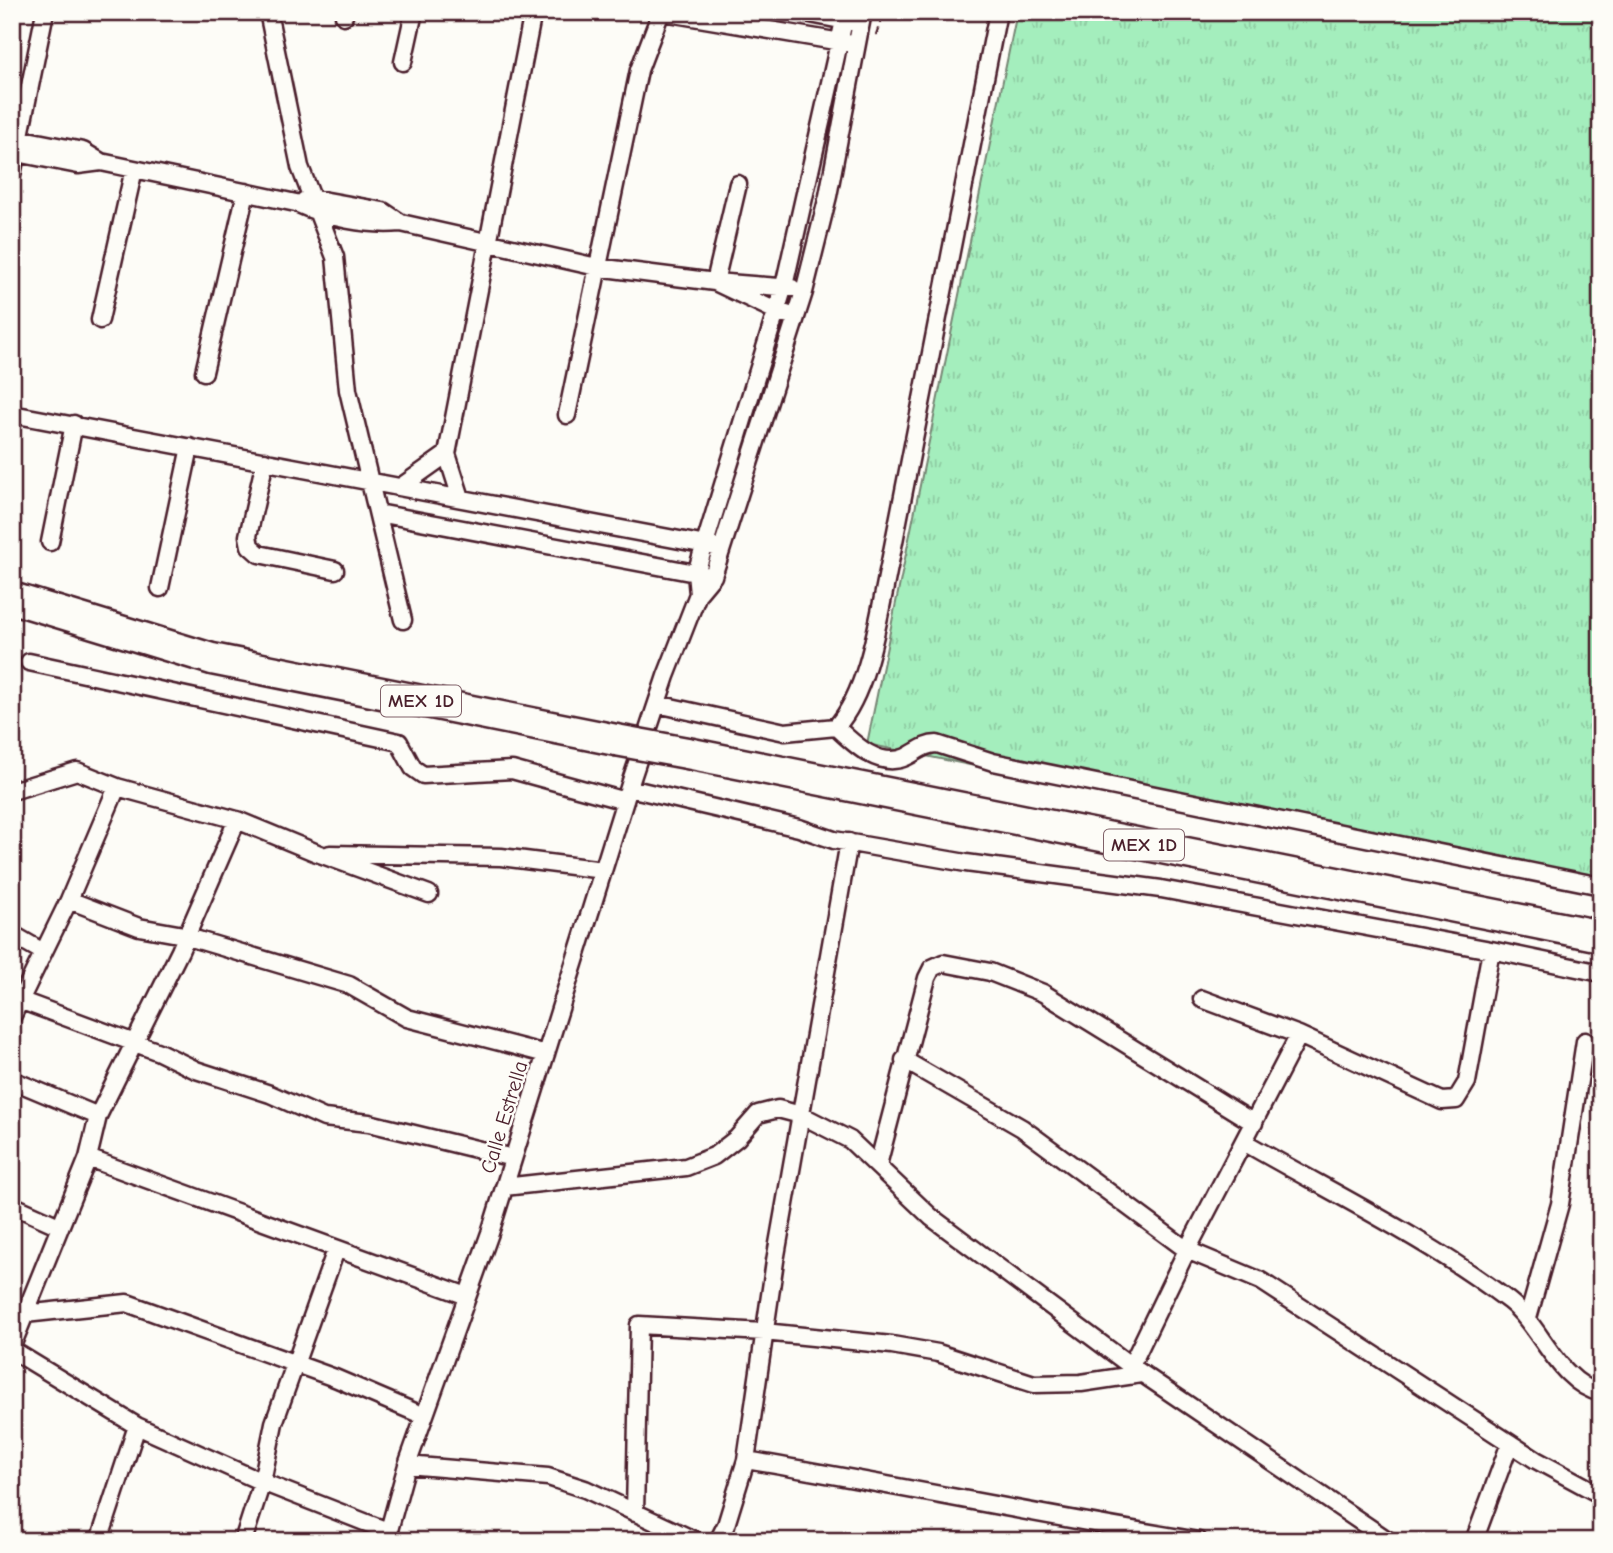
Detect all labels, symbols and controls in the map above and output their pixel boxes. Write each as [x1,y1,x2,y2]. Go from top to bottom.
road number: MEX 1D [381,686,461,716]
road number: MEX 1D [1104,830,1184,860]
street label: Calle Estrella [476,1058,532,1176]

